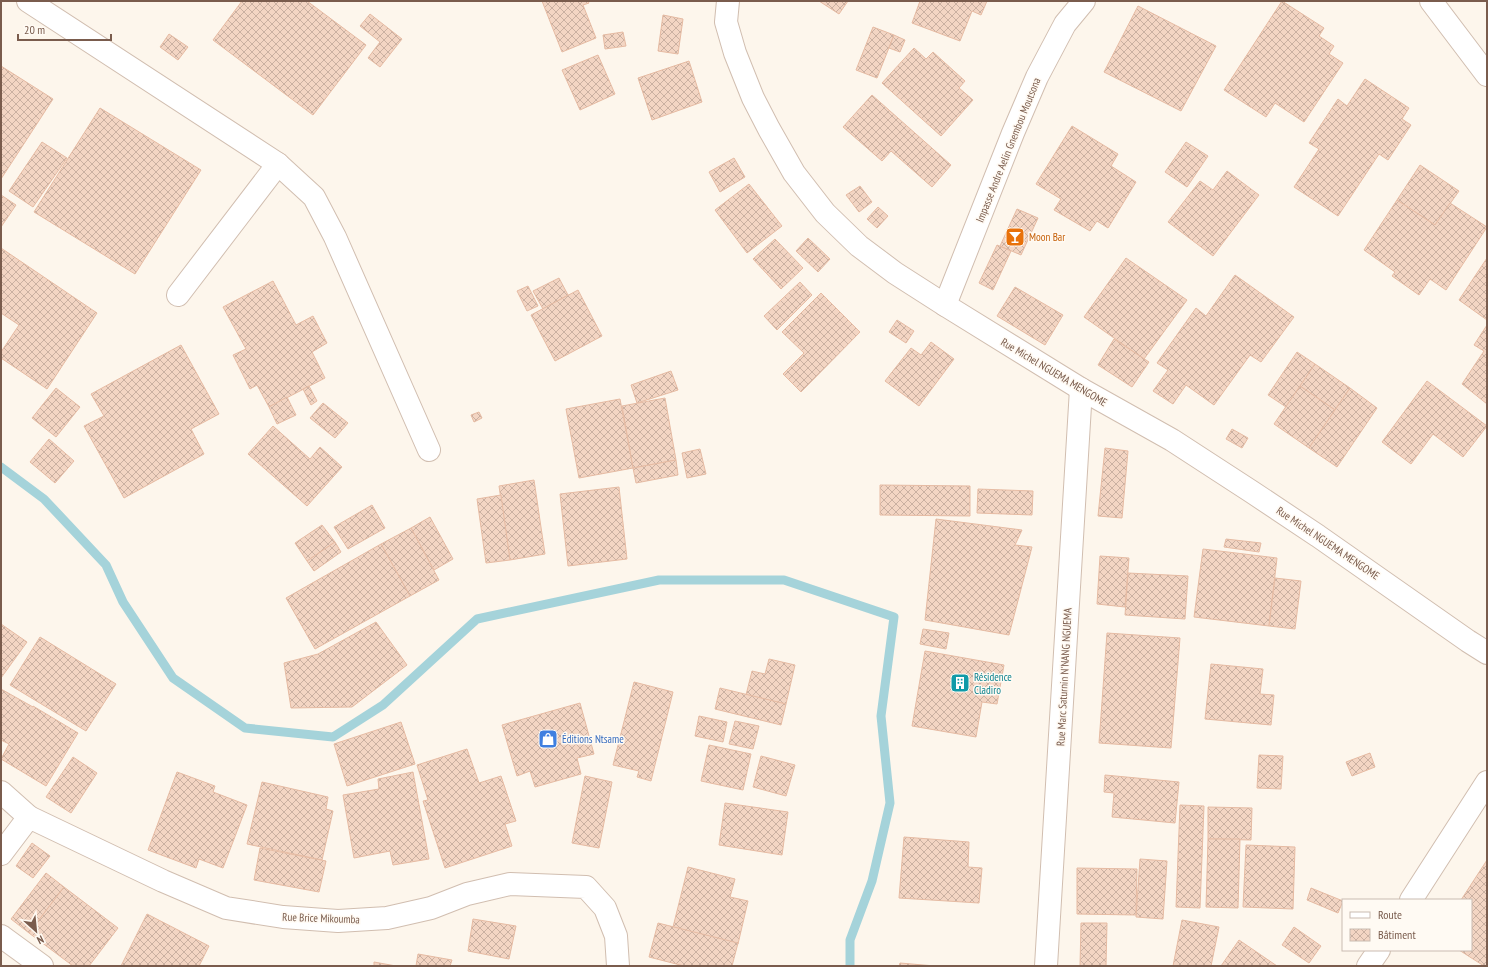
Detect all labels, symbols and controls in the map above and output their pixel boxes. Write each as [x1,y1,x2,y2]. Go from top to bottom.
scale bar [18,16,111,42]
text: 20 m [24,22,45,37]
street label: Impasse Andre Aelin Gnembou Moutsona [972,76,1044,224]
bar icon: Moon Bar [1004,226,1026,248]
place label: Moon Bar [1029,230,1065,244]
street label: Rue Michel NGUEMA MENGOME [998,335,1110,409]
street label: Rue Michel NGUEMA MENGOME [1274,503,1382,583]
street label: Rue Marc Saturnin N'NANG NGUEMA [1053,607,1075,746]
place label: Résidence Cladiro [974,670,1012,697]
building icon: Résidence Cladiro [949,672,971,694]
shop icon: Éditions Ntsame [537,728,559,750]
place label: Éditions Ntsame [562,732,624,746]
legend [1342,899,1472,951]
text: Route [1378,907,1402,922]
street label: Rue Brice Mikoumba [282,910,360,926]
north arrow [16,911,56,951]
text: Bâtiment [1378,927,1416,942]
text: N [35,932,46,948]

